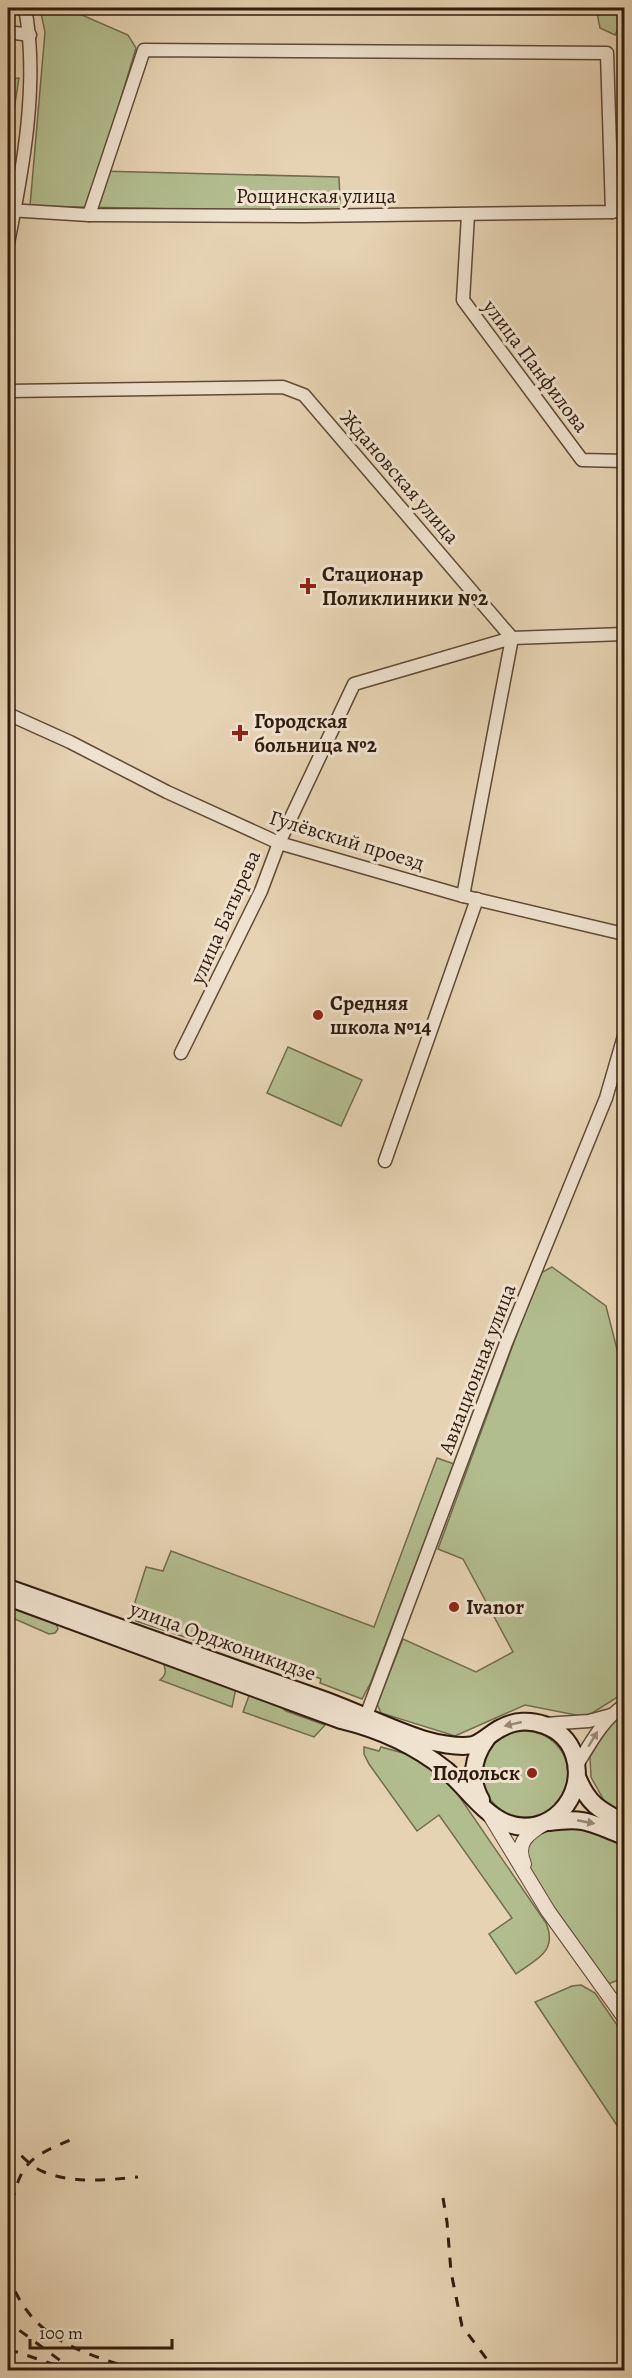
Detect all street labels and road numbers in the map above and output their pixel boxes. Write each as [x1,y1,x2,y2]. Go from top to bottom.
street label: Рощинская улица [236,182,396,210]
street label: улица Панфилова [476,293,596,439]
street label: Ждановская улица [334,404,466,550]
street label: Гулёвский проезд [266,803,428,877]
street label: улица Батырева [183,845,267,989]
street label: Авиационная улица [431,1279,523,1459]
street label: улица Орджоникидзе [125,1594,320,1688]

